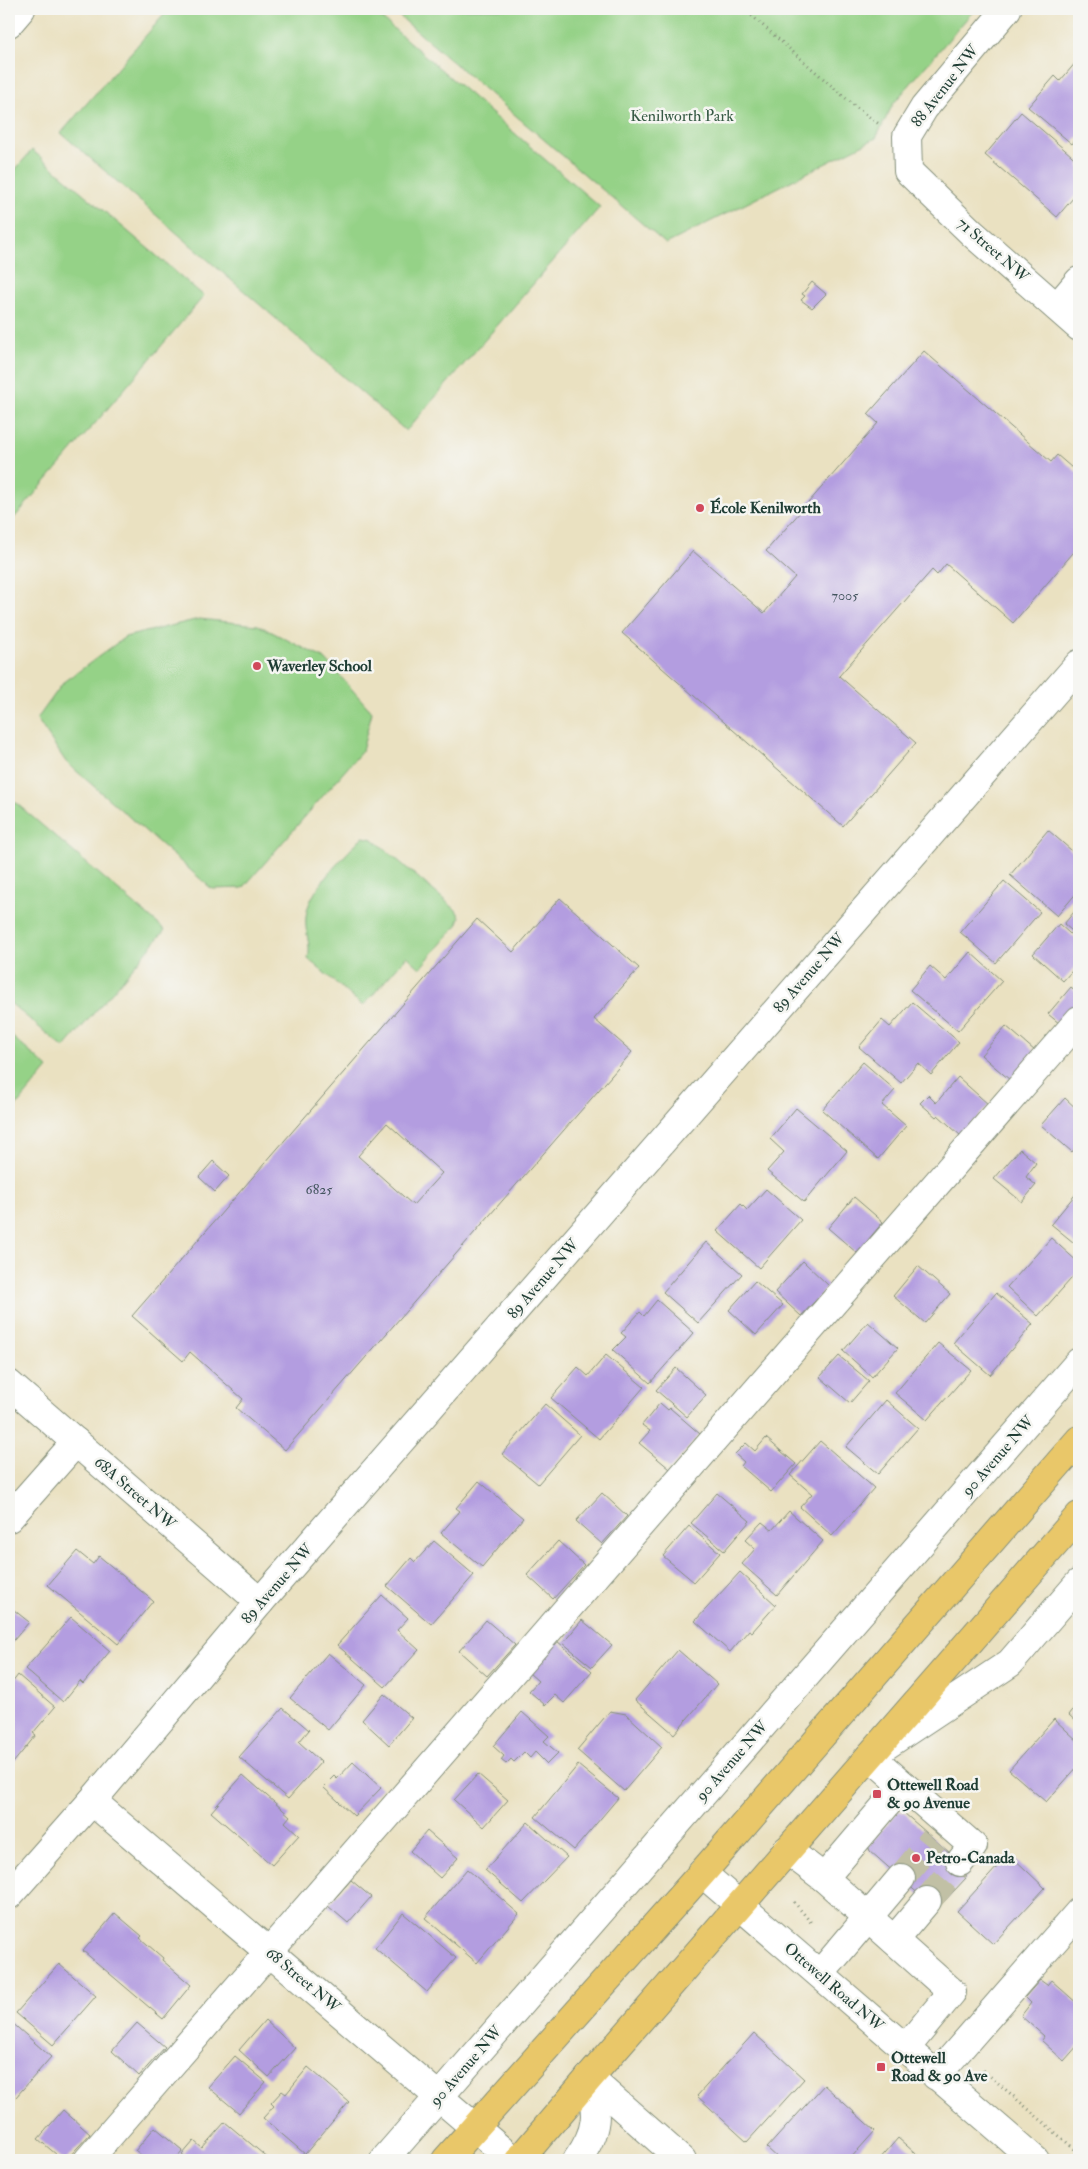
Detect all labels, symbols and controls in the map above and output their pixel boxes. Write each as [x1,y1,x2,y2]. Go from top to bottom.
street label: 88 Avenue NW [907,40,984,131]
park label: Kenilworth Park [630,106,734,126]
street label: 71 Street NW [953,213,1034,287]
place label: École Kenilworth [710,497,821,518]
marker: École Kenilworth [694,502,706,514]
house number: 7005 [832,587,859,604]
place label: Waverley School [266,656,373,677]
marker: Waverley School [251,660,263,672]
street label: 89 Avenue NW [769,928,850,1017]
house number: 6825 [306,1181,333,1198]
street label: 89 Avenue NW [503,1234,584,1323]
street label: 90 Avenue NW [957,1411,1039,1501]
street label: 68A Street NW [90,1452,180,1534]
street label: 89 Avenue NW [237,1539,318,1628]
street label: 90 Avenue NW [691,1716,773,1806]
place label: Ottewell Road & 90 Avenue [887,1775,979,1813]
marker: Ottewell Road & 90 Avenue [871,1788,883,1800]
place label: Petro-Canada [926,1848,1015,1868]
marker: Petro-Canada [910,1852,922,1864]
street label: Ottewell Road NW [780,1938,888,2036]
street label: 68 Street NW [262,1943,345,2018]
street label: 90 Avenue NW [425,2021,507,2111]
place label: Ottewell Road & 90 Ave [891,2048,988,2086]
marker: Ottewell Road & 90 Ave [875,2061,887,2073]

